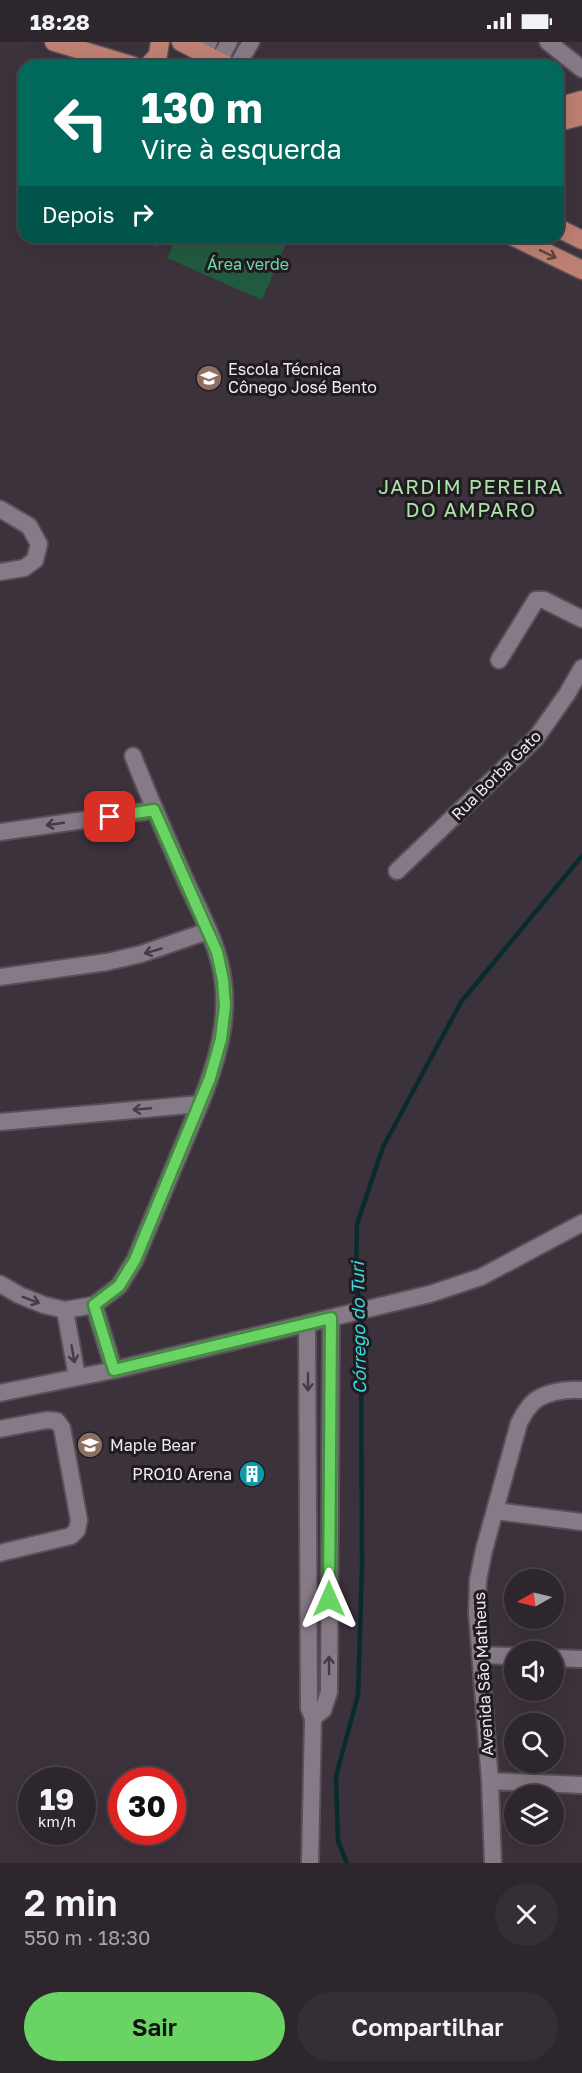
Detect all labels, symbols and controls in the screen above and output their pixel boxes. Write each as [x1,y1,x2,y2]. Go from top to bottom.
text: 18:28 [30,8,90,35]
text: 130 m [141,82,263,132]
icon: left [42,84,120,162]
text: Vire à esquerda [141,133,342,165]
icon: right [126,198,159,231]
text: Depois [42,201,114,228]
one-way arrow [539,248,557,260]
park label: Área verde [207,254,289,274]
place label: Escola Técnica Cônego José Bento [228,359,377,397]
school or university icon: Escola Técnica Cônego José Bento [194,363,224,393]
district label: JARDIM PEREIRA DO AMPARO [378,474,564,521]
street label: Rua Borba Gato [447,726,545,824]
pin [84,791,135,842]
icon: arrive [93,800,126,833]
one-way arrow [46,819,65,830]
one-way arrow [144,946,163,957]
one-way arrow [132,1104,152,1115]
water label: Córrego do Turi [346,1259,370,1394]
one-way arrow [21,1295,40,1306]
one-way arrow [68,1343,79,1363]
one-way arrow [302,1372,314,1392]
school or university icon: Maple Bear [75,1430,105,1460]
place label: Maple Bear [110,1435,196,1455]
building icon: PRO10 Arena [237,1459,267,1489]
place label: PRO10 Arena [132,1464,232,1484]
position arrow [297,1567,361,1631]
north arrow [504,1569,564,1629]
map controls [504,1569,564,1845]
street label: Avenida São Matheus [469,1592,497,1756]
button: sound [504,1641,564,1701]
one-way arrow [323,1656,335,1676]
button: search [504,1713,564,1773]
speed limit sign: 30 [108,1767,186,1845]
text: 19 [40,1781,74,1817]
button: layers [504,1785,564,1845]
text: km/h [38,1812,76,1830]
text: 2 min [24,1881,118,1924]
button: close [495,1883,558,1946]
text: 550 m · 18:30 [24,1925,150,1949]
button: Sair [24,1992,285,2061]
button: Compartilhar [297,1992,558,2061]

